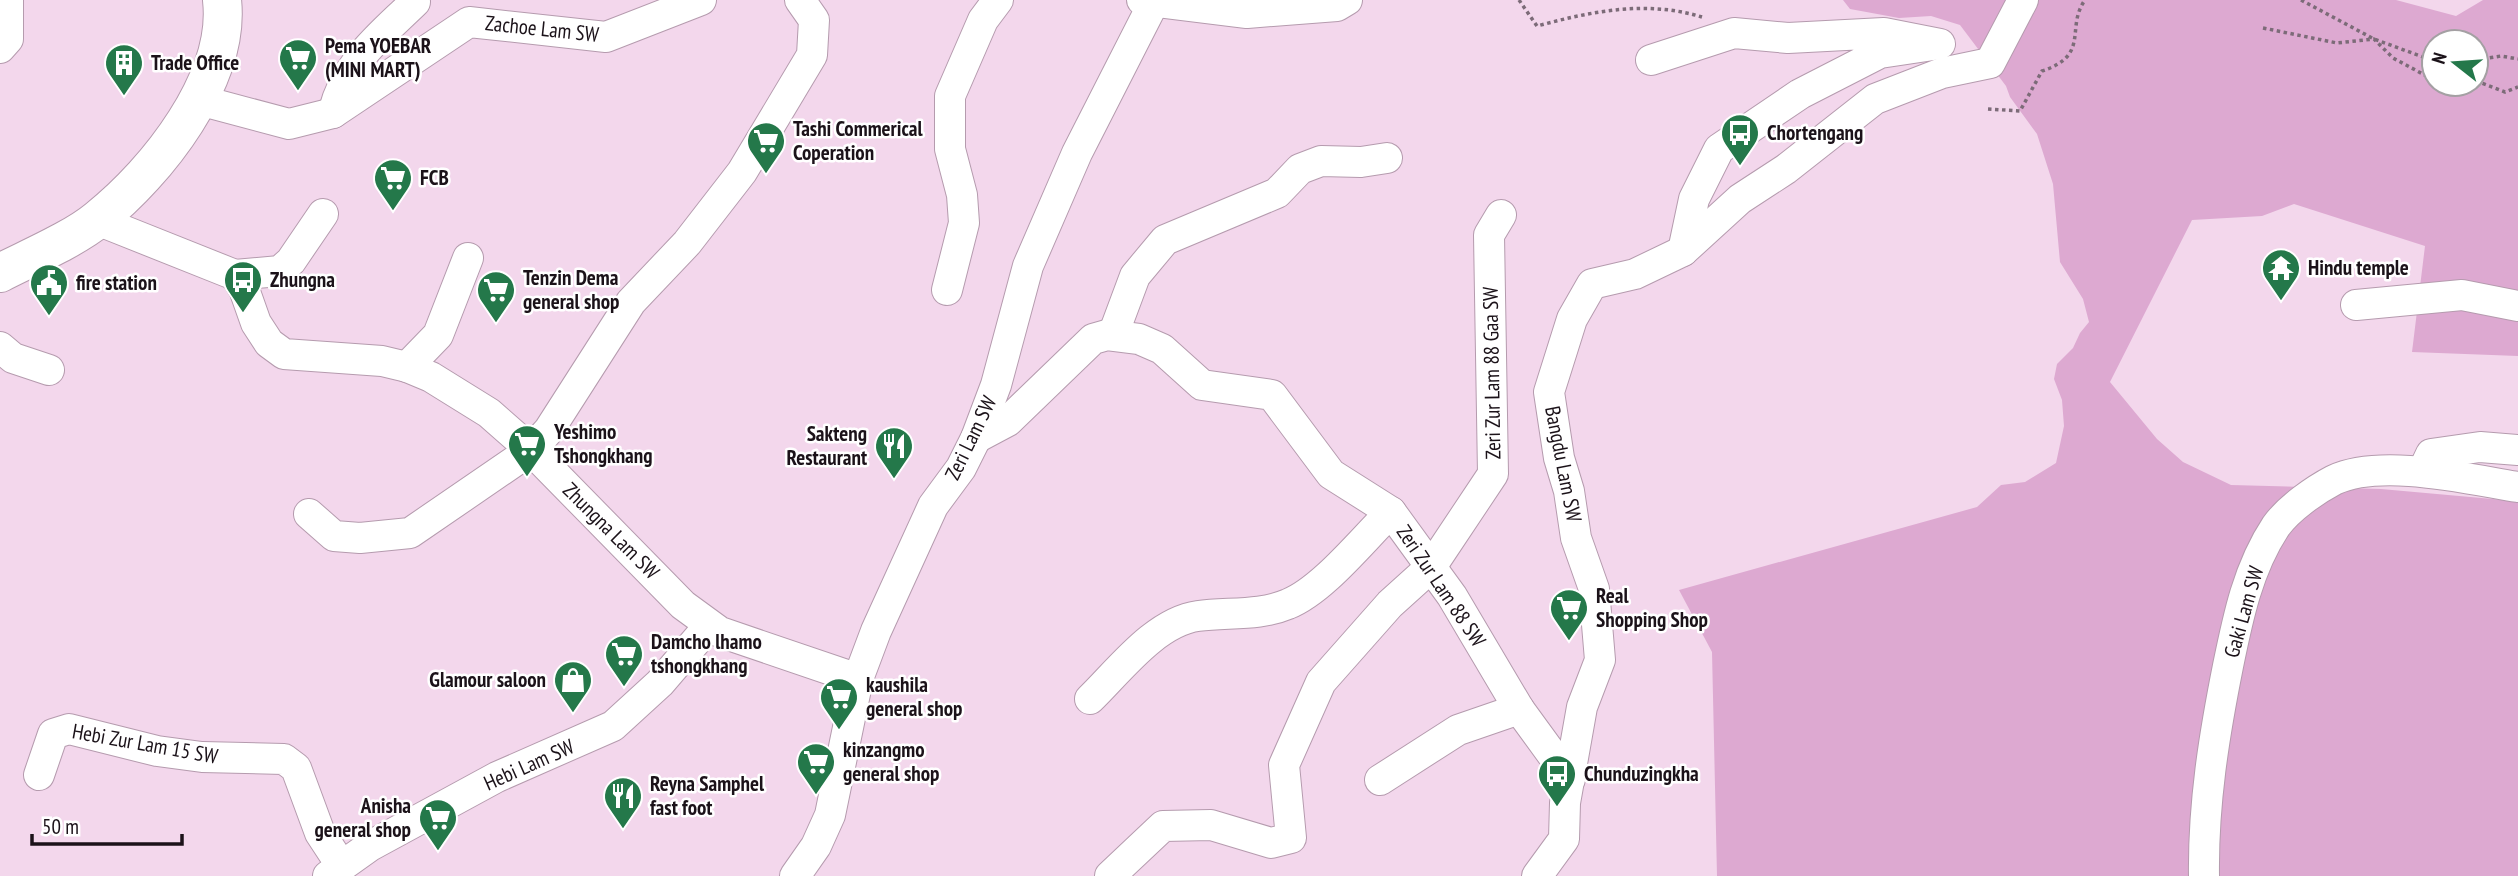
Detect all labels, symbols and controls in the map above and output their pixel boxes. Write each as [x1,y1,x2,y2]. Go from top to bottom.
street label: Zachoe Lam SW [484,9,600,48]
north arrow [2420,28,2490,98]
place label: Pema YOEBAR (MINI MART) [325,32,432,83]
supermarket icon: Pema YOEBAR (MINI MART) [277,37,319,92]
building icon: Trade Office [103,42,145,97]
place label: Trade Office [151,49,239,76]
text: N [2426,50,2452,66]
bus stop icon: Chortengang [1719,112,1761,167]
place label: Tashi Commerical Coperation [793,115,923,166]
place label: Chortengang [1767,119,1863,146]
supermarket icon: Tashi Commerical Coperation [745,120,787,175]
supermarket icon: FCB [372,157,414,212]
place label: FCB [420,164,449,191]
temple icon: Hindu temple [2260,247,2302,302]
place label: Hindu temple [2308,254,2409,281]
bus stop icon: Zhungna [222,259,264,314]
public building icon: fire station [28,262,70,317]
place label: Tenzin Dema general shop [523,264,619,315]
place label: Zhungna [270,266,335,293]
place label: fire station [76,269,157,296]
supermarket icon: Tenzin Dema general shop [475,269,517,324]
street label: Zeri Zur Lam 88 Gaa SW [1476,286,1507,460]
street label: Zeri Lam SW [939,391,1002,484]
street label: Bangdu Lam SW [1539,404,1588,524]
place label: Yeshimo Tshongkhang [553,418,653,469]
place label: Sakteng Restaurant [786,420,867,471]
supermarket icon: Yeshimo Tshongkhang [506,423,548,478]
restaurant icon: Sakteng Restaurant [873,425,915,480]
street label: Zhungna Lam SW [557,477,665,585]
street label: Zeri Zur Lam 88 SW [1391,520,1492,652]
street label: Gaki Lam SW [2218,563,2269,661]
place label: Real Shopping Shop [1596,582,1708,633]
supermarket icon: Real Shopping Shop [1548,587,1590,642]
place label: Damcho lhamo tshongkhang [651,628,762,679]
supermarket icon: Damcho lhamo tshongkhang [603,633,645,688]
shop icon: Glamour saloon [552,659,594,714]
place label: Glamour saloon [429,666,546,693]
place label: kaushila general shop [866,671,962,722]
supermarket icon: kaushila general shop [818,676,860,731]
street label: Hebi Zur Lam 15 SW [70,717,220,770]
street label: Hebi Lam SW [479,733,578,796]
place label: kinzangmo general shop [843,736,939,787]
supermarket icon: kinzangmo general shop [795,741,837,796]
bus stop icon: Chunduzingkha [1536,753,1578,808]
place label: Chunduzingkha [1584,760,1699,787]
place label: Reyna Samphel fast foot [650,770,765,821]
restaurant icon: Reyna Samphel fast foot [602,775,644,830]
place label: Anisha general shop [315,792,411,843]
supermarket icon: Anisha general shop [417,797,459,852]
scale bar [32,802,182,846]
text: 50 m [42,813,79,840]

